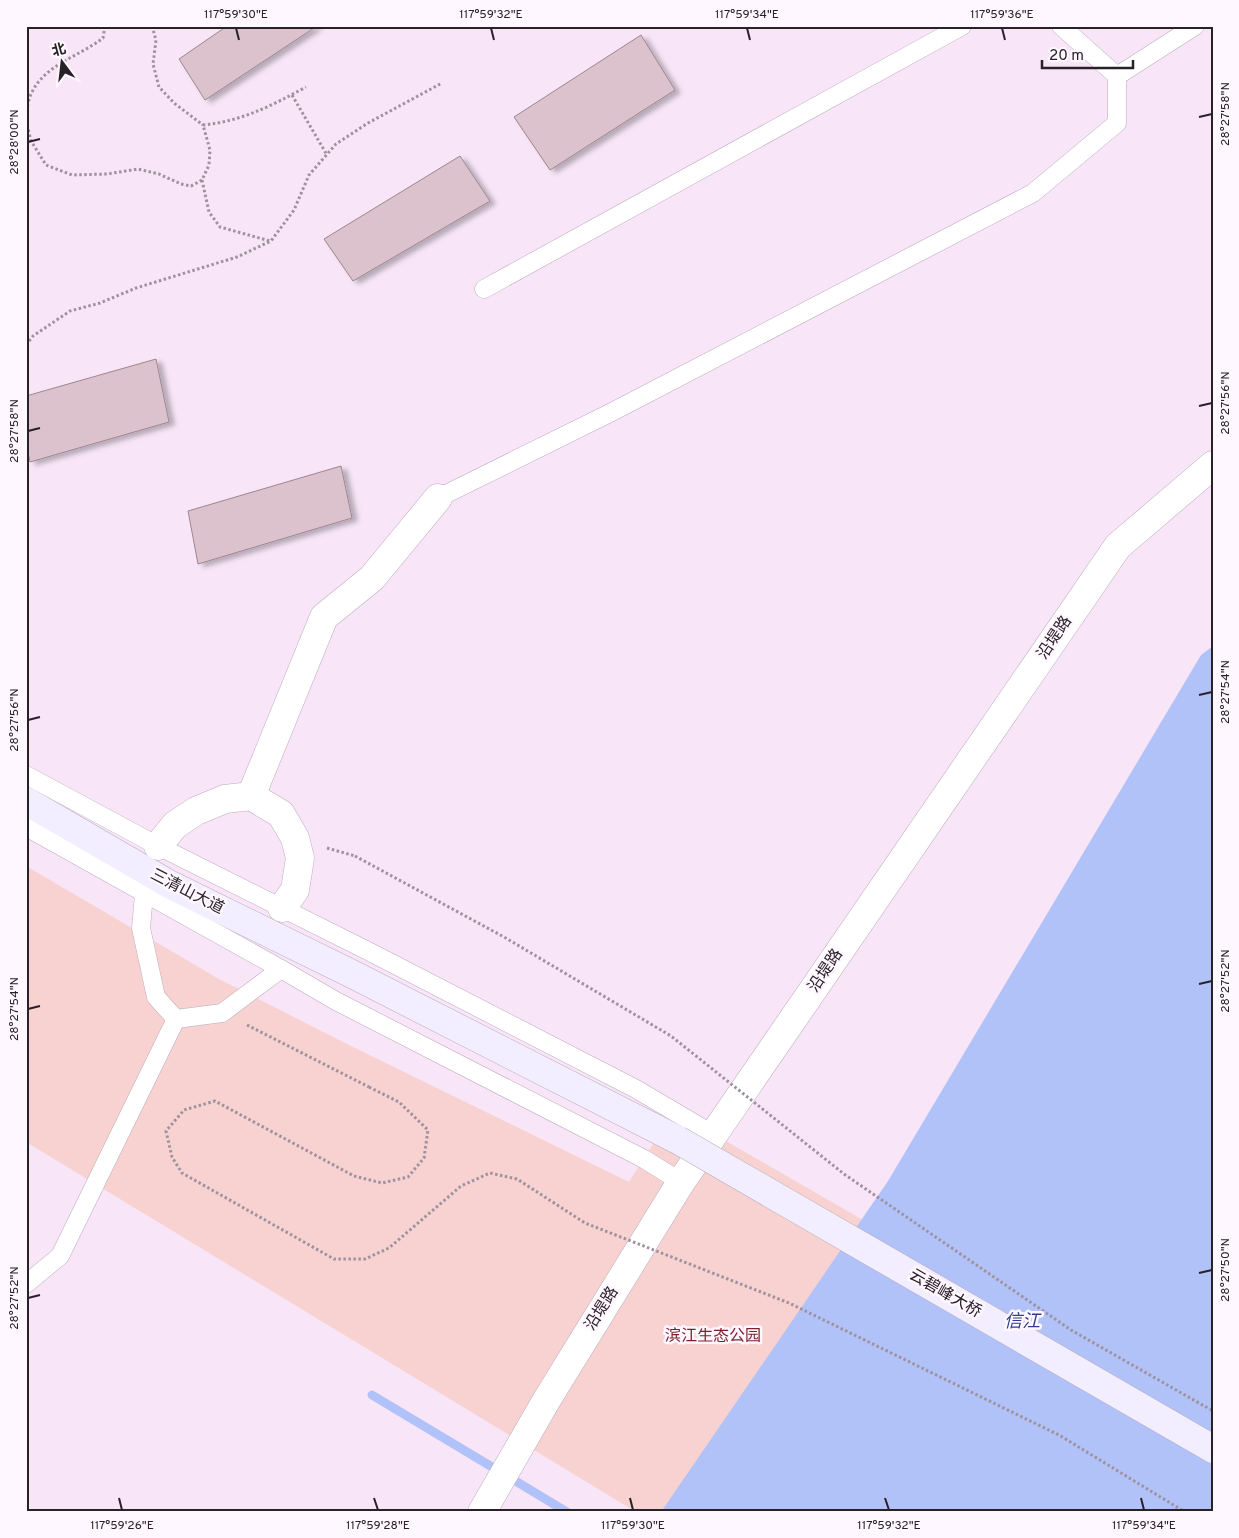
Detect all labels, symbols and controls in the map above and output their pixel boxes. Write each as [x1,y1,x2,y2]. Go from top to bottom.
text: 117°59'30"E [204,7,268,23]
text: 117°59'32"E [459,7,523,23]
text: 117°59'34"E [715,7,779,23]
text: 117°59'36"E [970,7,1034,23]
north arrow [38,38,88,88]
scale bar [1042,38,1133,70]
text: 北 [50,41,68,61]
text: 20 m [1049,47,1084,66]
text: 28°27'58"N [1218,82,1234,146]
text: 28°28'00"N [7,109,23,175]
text: 28°27'56"N [1218,371,1234,435]
text: 28°27'58"N [7,399,23,463]
street label: 沿堤路 [1033,613,1077,663]
text: 28°27'54"N [1218,660,1234,724]
text: 28°27'56"N [7,688,23,752]
street label: 三清山大道 [147,865,227,919]
street label: 沿堤路 [804,946,848,996]
text: 28°27'52"N [1218,949,1234,1013]
text: 28°27'54"N [7,977,23,1041]
text: 28°27'50"N [1218,1238,1234,1302]
street label: 云碧峰大桥 [905,1265,985,1323]
text: 28°27'52"N [7,1266,23,1330]
street label: 沿堤路 [581,1283,623,1335]
water label: 信江 [1004,1311,1042,1334]
park label: 滨江生态公园 [665,1327,761,1347]
text: 117°59'26"E [90,1518,154,1534]
text: 117°59'28"E [346,1518,410,1534]
text: 117°59'30"E [601,1518,665,1534]
text: 117°59'32"E [857,1518,921,1534]
text: 117°59'34"E [1112,1518,1176,1534]

